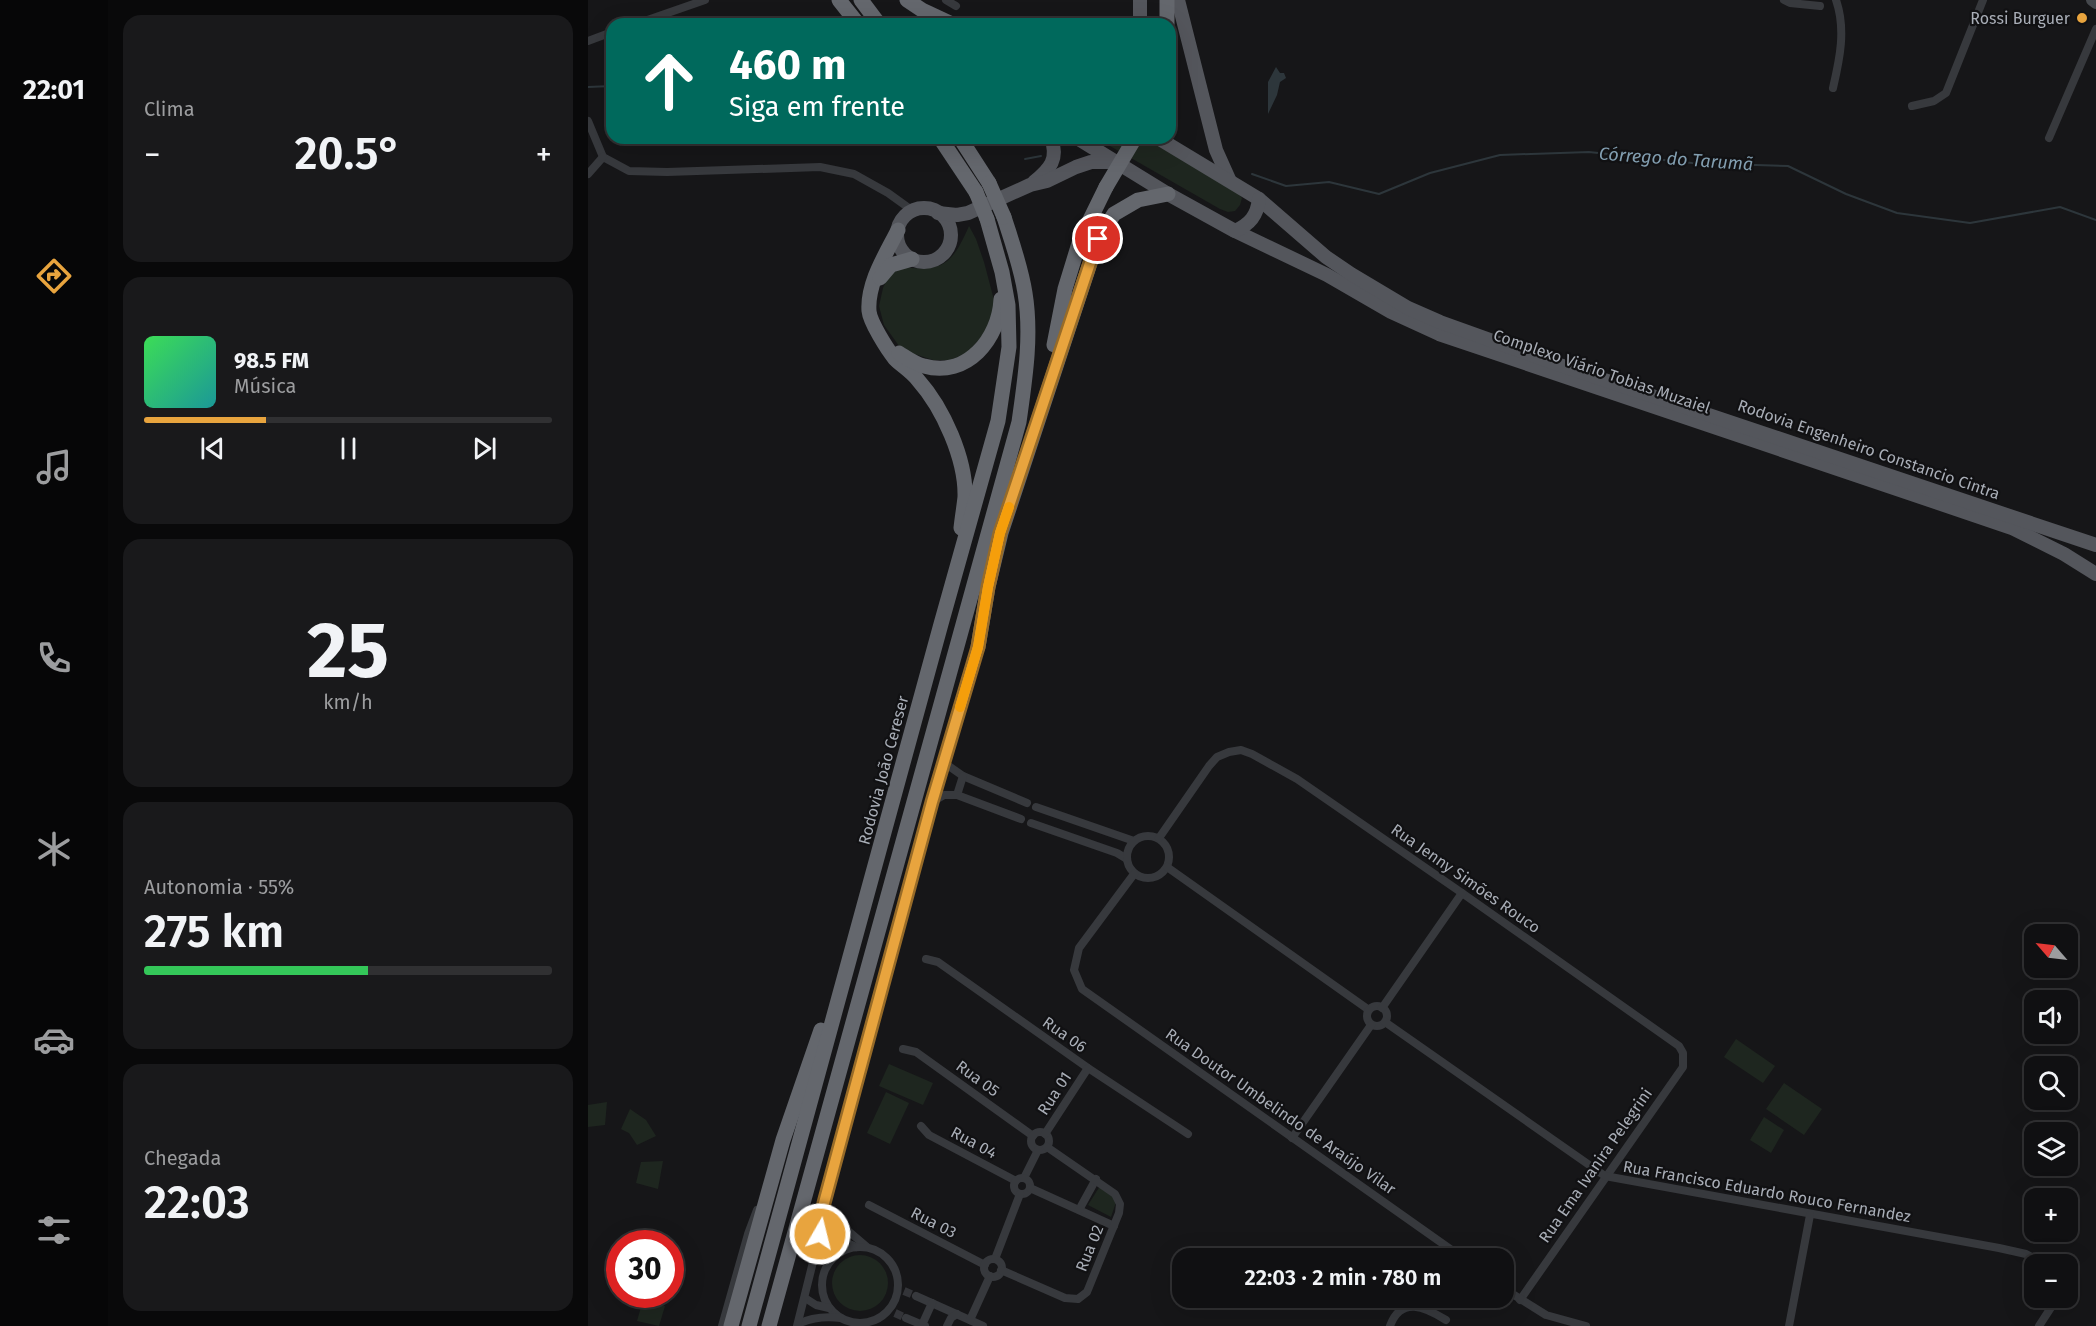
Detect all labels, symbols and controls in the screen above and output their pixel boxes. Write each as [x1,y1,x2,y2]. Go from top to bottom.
place label: Rossi Burguer [1970,9,2071,28]
marker: Rossi Burguer [2075,11,2089,25]
text: 460 m [729,40,846,90]
icon: ahead [630,42,708,120]
text: 22:01 [23,74,85,106]
text: Siga em frente [729,91,905,123]
text: Clima [144,97,195,121]
text: 20.5° [294,127,402,181]
text: − [144,135,161,175]
text: + [536,135,552,175]
water label: Córrego do Tarumã [1598,143,1754,175]
pin [1072,213,1123,264]
icon: arrive [1081,222,1114,255]
icon: directions [33,255,75,297]
street label: Complexo Viário Tobias Muzaiel [1491,325,1713,418]
text: 98.5 FM [234,347,309,374]
text: Música [234,374,296,398]
street label: Rodovia Engenheiro Constancio Cintra [1735,396,2002,503]
icon: previous [196,432,229,465]
icon: pause [332,432,365,465]
icon: next [468,432,501,465]
icon: music [33,446,75,488]
text: 25 [307,604,389,698]
icon: phone [33,637,75,679]
text: km/h [323,690,373,714]
street label: Rodovia João Cereser [854,693,913,847]
street label: Rua Jenny Simões Rouco [1387,820,1544,937]
icon: climate [33,828,75,870]
text: Autonomia · 55% [144,875,294,899]
text: 275 km [144,905,284,959]
north arrow [2024,924,2078,978]
map controls [2024,924,2078,1308]
button: sound [2024,990,2078,1044]
street label: Rua 06 [1039,1012,1090,1056]
icon: car [33,1019,75,1061]
street label: Rua Doutor Umbelindo de Araújo Vilar [1162,1024,1400,1199]
street label: Rua 05 [952,1056,1003,1100]
button: search [2024,1056,2078,1110]
street label: Rua 01 [1034,1068,1075,1118]
street label: Rua Ema Ivanira Pelegrini [1535,1084,1656,1246]
street label: Rua 04 [948,1122,1000,1163]
button: layers [2024,1122,2078,1176]
text: Chegada [144,1146,221,1170]
street label: Rua Francisco Eduardo Rouco Fernandez [1621,1157,1912,1226]
text: 22:03 [144,1176,250,1230]
button: + [2024,1188,2078,1242]
position arrow [788,1202,852,1266]
street label: Rua 03 [908,1203,960,1242]
icon: filters [33,1209,75,1251]
street label: Rua 02 [1072,1222,1107,1274]
speed limit sign: 30 [606,1230,684,1308]
button: − [2024,1254,2078,1308]
text: 22:03 · 2 min · 780 m [1244,1264,1442,1291]

